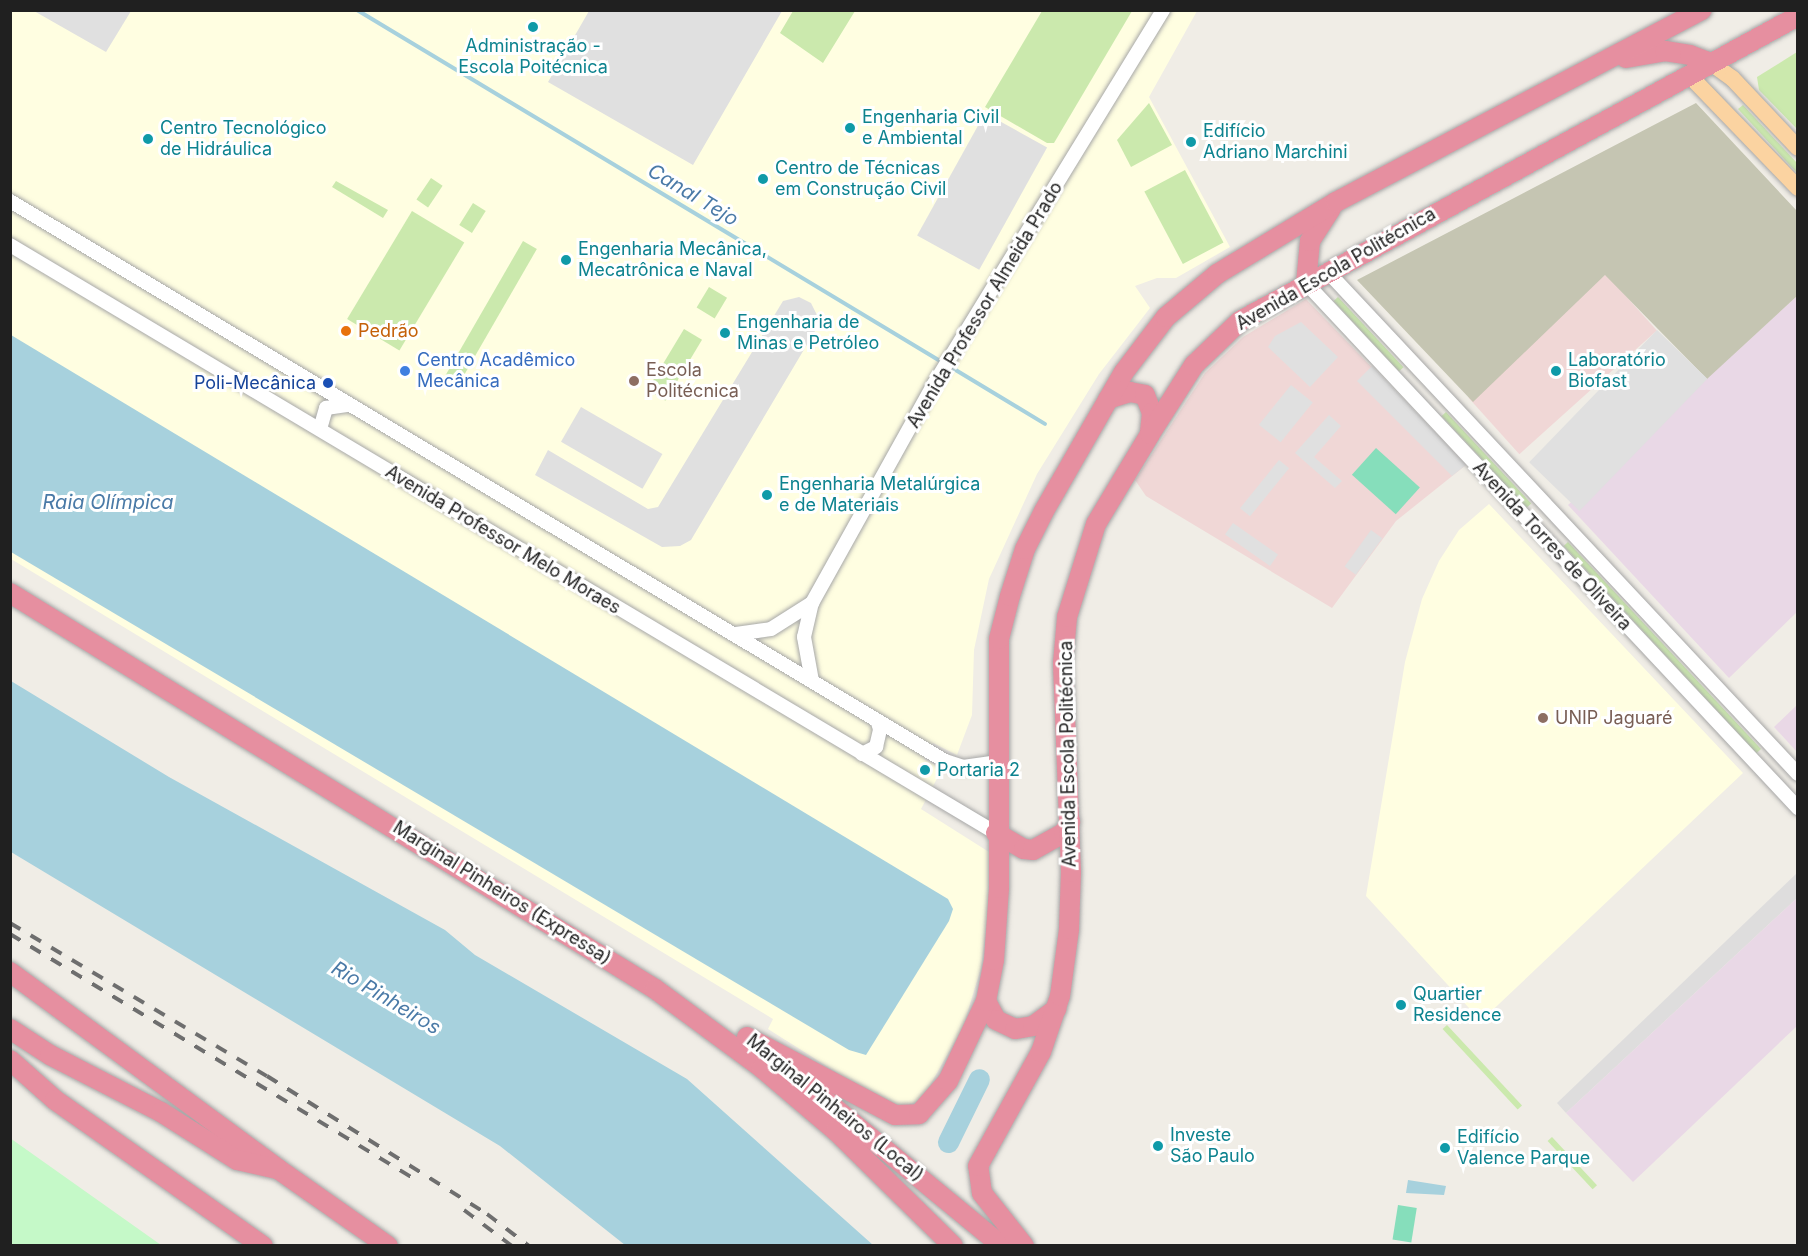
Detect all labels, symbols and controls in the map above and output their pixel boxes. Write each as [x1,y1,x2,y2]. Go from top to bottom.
marker: Administração - Escola Poitécnica [526,20,540,34]
place label: Administração - Escola Poitécnica [458,36,608,78]
place label: Engenharia Civil e Ambiental [862,107,999,150]
place label: Centro Tecnológico de Hidráulica [160,118,327,160]
marker: Engenharia Civil e Ambiental [843,121,857,135]
place label: Edifício Adriano Marchini [1203,121,1348,164]
marker: Centro Tecnológico de Hidráulica [141,132,155,146]
marker: Edifício Adriano Marchini [1184,135,1198,149]
place label: Centro de Técnicas em Construção Civil [775,158,946,201]
water label: Canal Tejo [643,159,743,231]
marker: Centro de Técnicas em Construção Civil [756,172,770,186]
street label: Avenida Professor Almeida Prado [903,178,1067,432]
street label: Avenida Escola Politécnica [1233,203,1439,335]
place label: Engenharia Mecânica, Mecatrônica e Naval [578,239,767,282]
marker: Engenharia Mecânica, Mecatrônica e Naval [559,253,573,267]
place label: Engenharia de Minas e Petróleo [737,312,879,354]
place label: Pedrão [358,320,419,342]
marker: Pedrão [339,324,353,338]
marker: Engenharia de Minas e Petróleo [718,326,732,340]
place label: Centro Acadêmico Mecânica [417,350,575,392]
place label: Laboratório Biofast [1568,350,1666,392]
place label: Escola Politécnica [646,360,739,403]
marker: Centro Acadêmico Mecânica [398,364,412,378]
marker: Laboratório Biofast [1549,364,1563,378]
place label: Poli-Mecânica [194,372,316,394]
marker: Escola Politécnica [627,374,641,388]
marker: Poli-Mecânica [321,376,335,390]
street label: Avenida Torres de Oliveira [1468,457,1636,635]
street label: Avenida Professor Melo Moraes [381,461,625,619]
place label: Engenharia Metalúrgica e de Materiais [779,474,980,516]
marker: Engenharia Metalúrgica e de Materiais [760,488,774,502]
water label: Raia Olímpica [43,490,173,514]
street label: Avenida Escola Politécnica [1055,641,1081,867]
place label: UNIP Jaguaré [1555,707,1672,729]
marker: UNIP Jaguaré [1536,711,1550,725]
place label: Portaria 2 [937,759,1020,781]
marker: Portaria 2 [918,763,932,777]
street label: Marginal Pinheiros (Expressa) [389,817,615,969]
water label: Rio Pinheiros [327,956,445,1040]
place label: Quartier Residence [1413,984,1502,1026]
marker: Quartier Residence [1394,998,1408,1012]
street label: Marginal Pinheiros (Local) [742,1030,928,1186]
place label: Investe São Paulo [1170,1125,1255,1168]
place label: Edifício Valence Parque [1457,1127,1590,1170]
marker: Investe São Paulo [1151,1139,1165,1153]
marker: Edifício Valence Parque [1438,1141,1452,1155]

